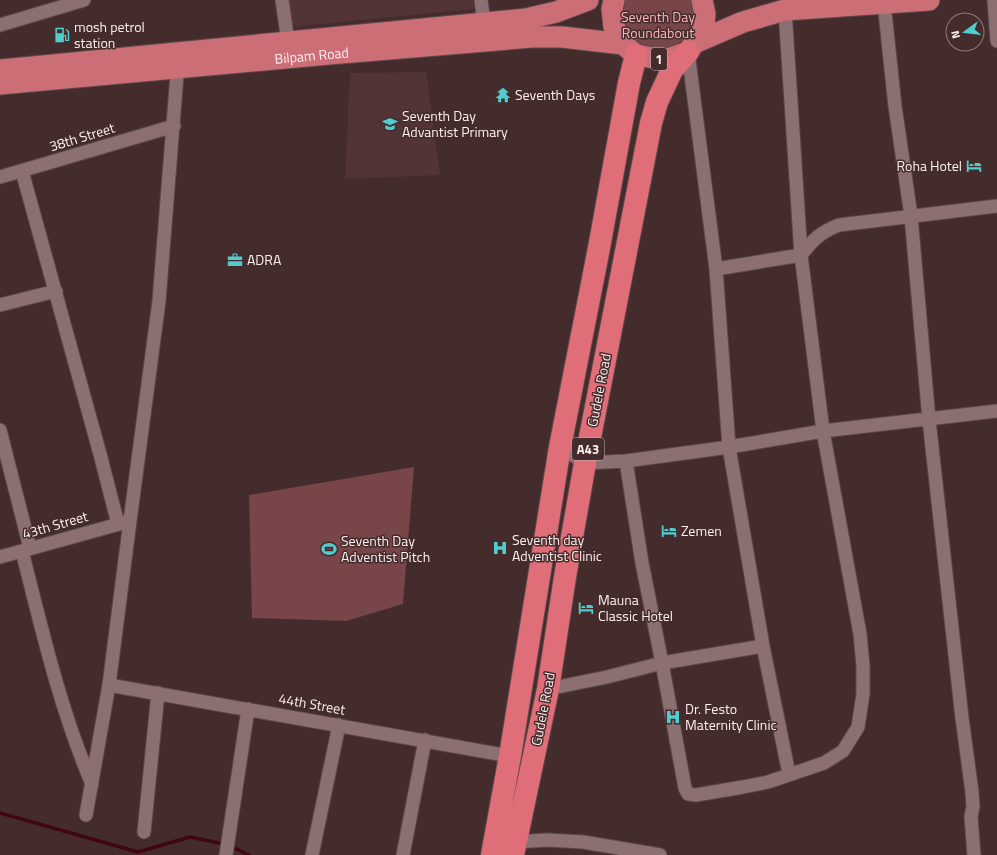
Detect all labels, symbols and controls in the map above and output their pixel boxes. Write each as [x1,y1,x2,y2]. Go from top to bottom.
park label: Seventh Day Roundabout [621,6,695,43]
north arrow [945,12,985,52]
place label: mosh petrol station [74,16,145,53]
fuel station icon: mosh petrol station [53,26,71,44]
text: N [947,29,964,40]
street label: Bilpam Road [274,41,350,69]
road number: 1 [651,48,667,70]
place label: Seventh Days [515,84,595,105]
temple icon: Seventh Days [494,86,512,104]
place label: Seventh Day Advantist Primary [402,105,508,142]
school or university icon: Seventh Day Advantist Primary [381,115,399,133]
street label: 38th Street [47,117,117,156]
place label: Roha Hotel [897,155,962,176]
hotel icon: Roha Hotel [965,157,983,175]
place label: ADRA [247,249,282,270]
office icon: ADRA [226,251,244,269]
street label: Gudele Road [581,351,616,428]
road number: A43 [572,438,604,460]
street label: 43th Street [20,505,90,544]
place label: Zemen [681,520,722,541]
hotel icon: Zemen [660,522,678,540]
place label: Seventh day Adventist Clinic [512,529,602,566]
place label: Seventh Day Adventist Pitch [341,530,430,567]
hospital icon: Seventh day Adventist Clinic [491,539,509,557]
sports icon: Seventh Day Adventist Pitch [320,540,338,558]
place label: Mauna Classic Hotel [598,589,673,626]
hotel icon: Mauna Classic Hotel [577,599,595,617]
street label: Gudele Road [525,670,560,747]
street label: 44th Street [277,687,347,720]
place label: Dr. Festo Maternity Clinic [685,698,777,735]
hospital icon: Dr. Festo Maternity Clinic [664,708,682,726]

